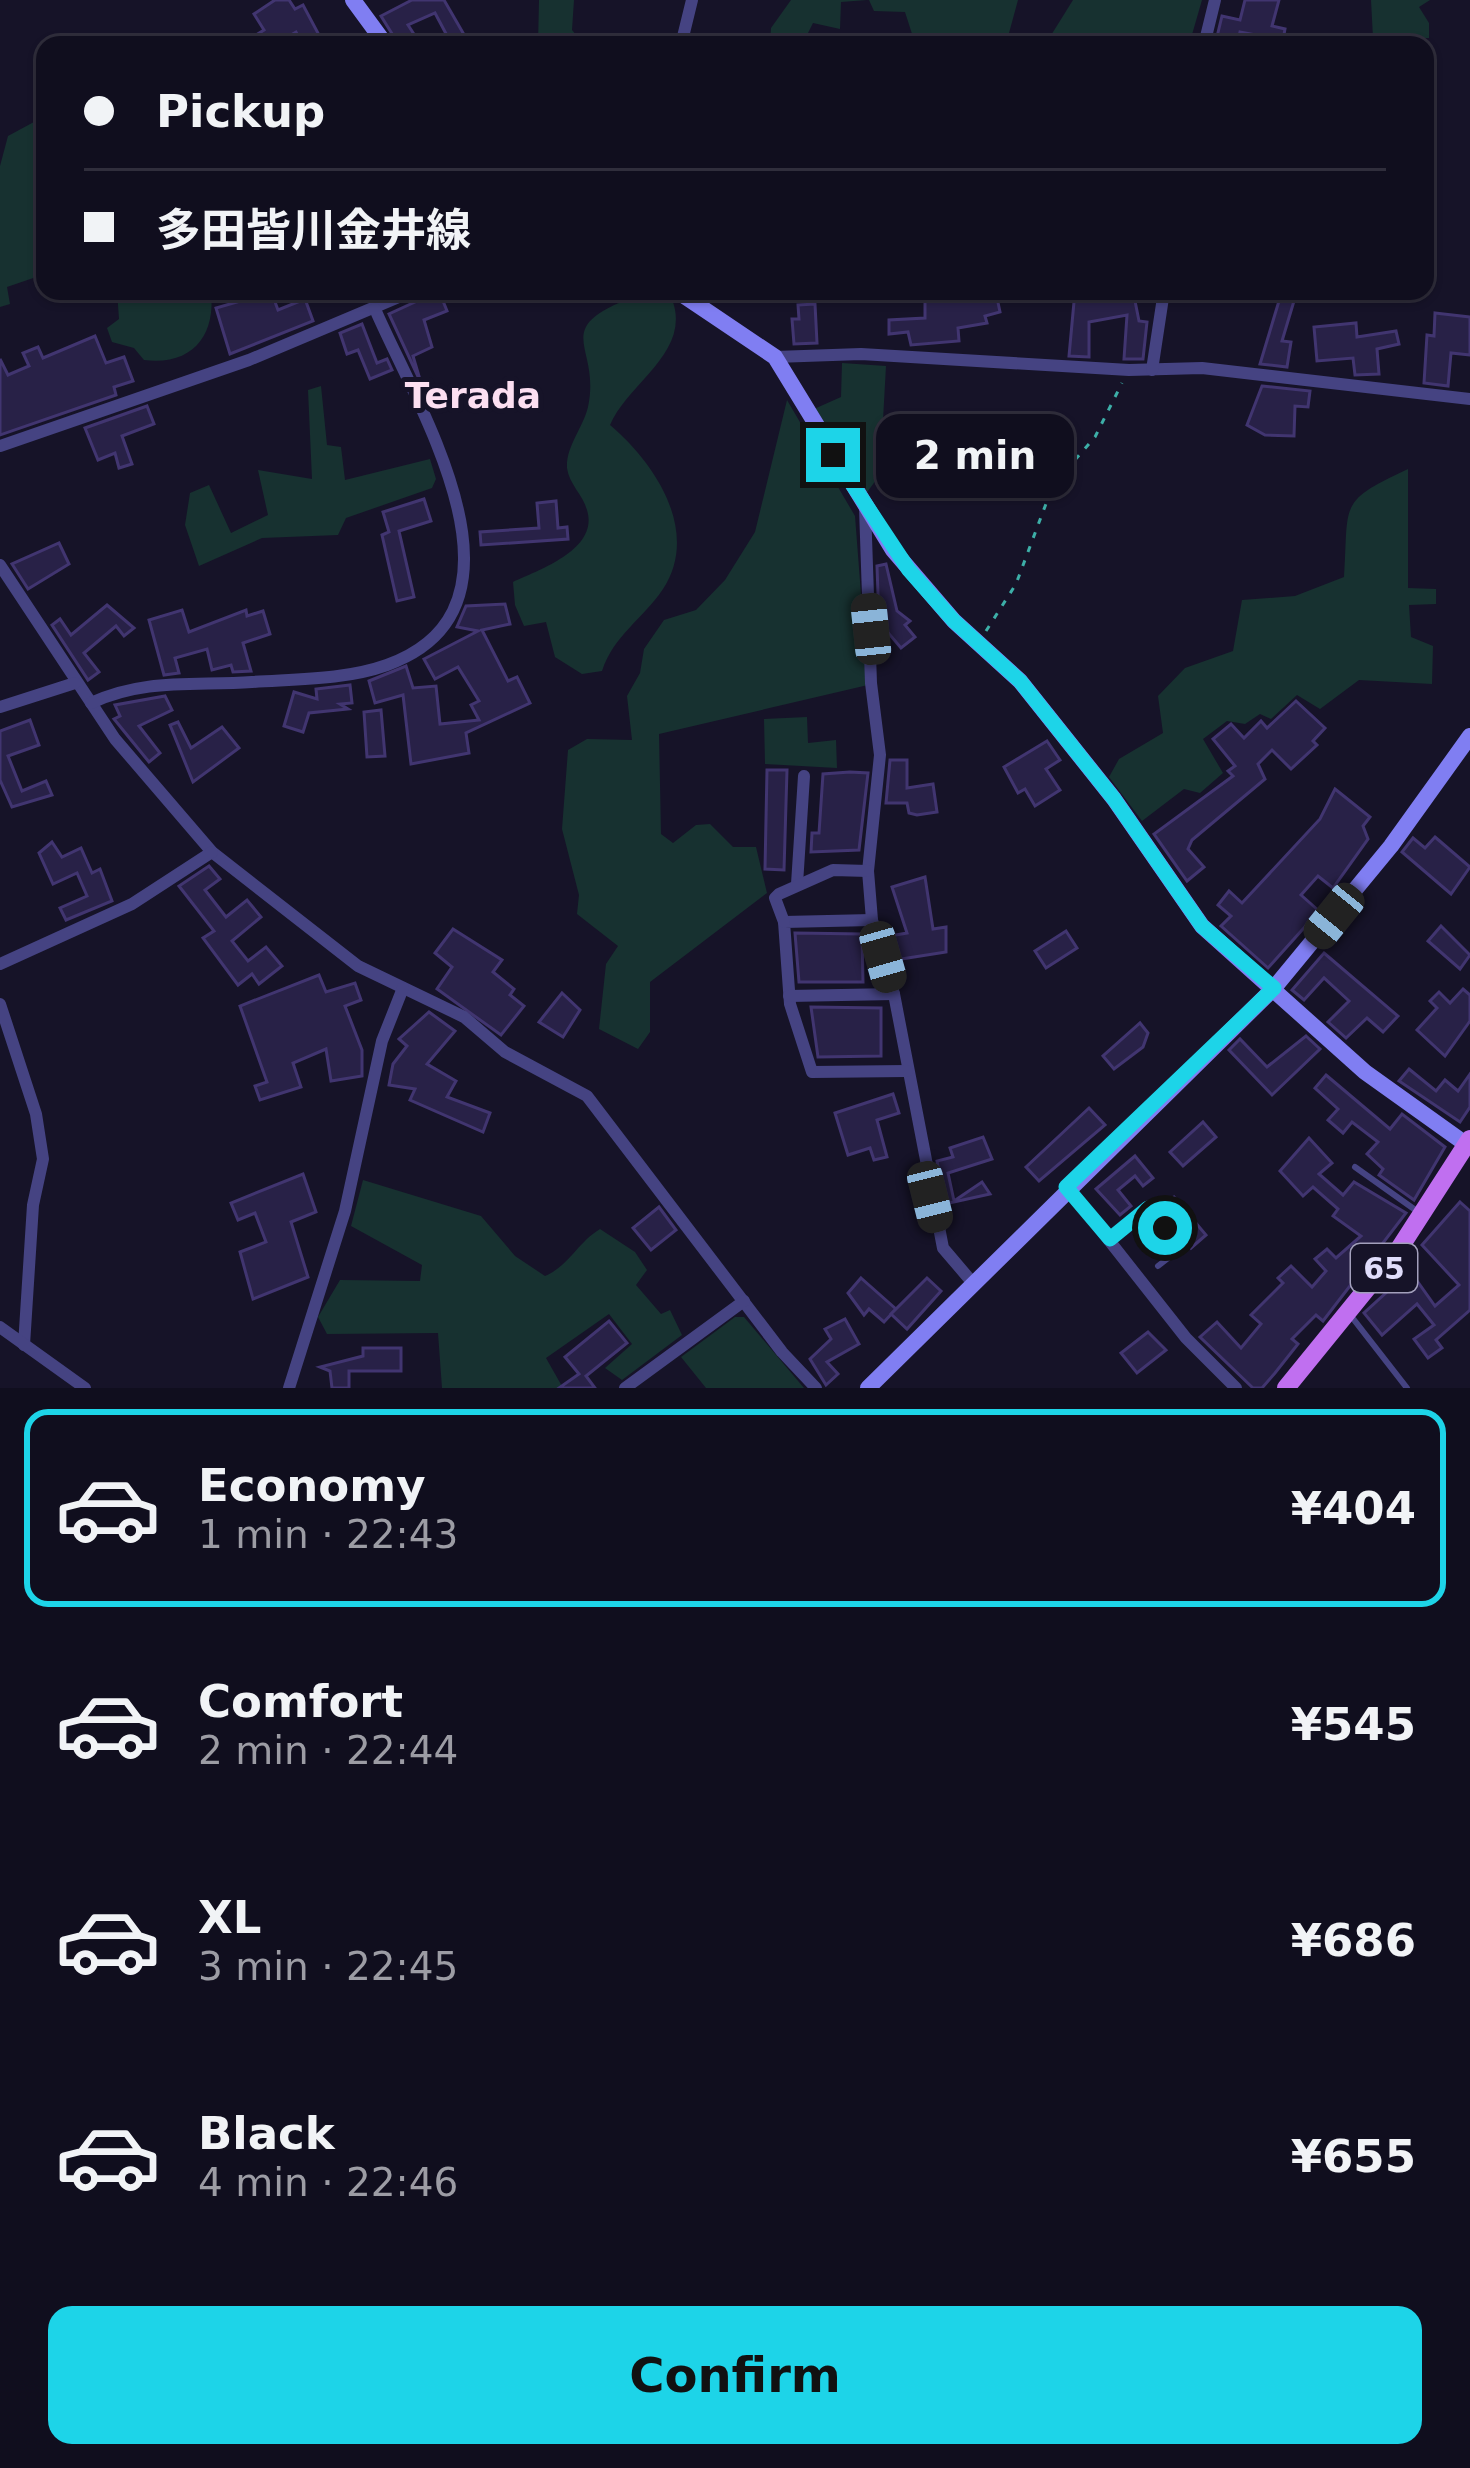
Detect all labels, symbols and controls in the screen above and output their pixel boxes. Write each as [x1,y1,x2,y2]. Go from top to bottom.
text: Pickup [156,85,325,138]
text: 多田皆川金井線 [156,204,471,257]
district label: Terada [405,375,541,416]
callout: 2 min [875,413,1073,497]
route end [806,428,860,482]
text: 2 min [914,433,1036,478]
car [849,591,893,667]
car [1297,877,1371,955]
car [856,917,910,997]
car [904,1158,956,1236]
route start [1138,1201,1192,1255]
road number: 65 [1351,1244,1417,1292]
icon: car [54,1454,162,1562]
text: Economy [198,1459,426,1512]
text: ¥404 [1291,1482,1416,1535]
text: 1 min · 22:43 [198,1512,458,1557]
icon: car [54,1670,162,1778]
text: Comfort [198,1675,403,1728]
text: ¥545 [1291,1698,1416,1751]
text: 2 min · 22:44 [198,1728,458,1773]
icon: car [54,1886,162,1994]
text: XL [198,1891,261,1944]
text: ¥686 [1291,1914,1416,1967]
text: 3 min · 22:45 [198,1944,458,1989]
icon: car [54,2102,162,2210]
text: Black [198,2107,335,2160]
text: ¥655 [1291,2130,1416,2183]
text: 4 min · 22:46 [198,2160,458,2205]
button: Confirm [48,2306,1422,2444]

